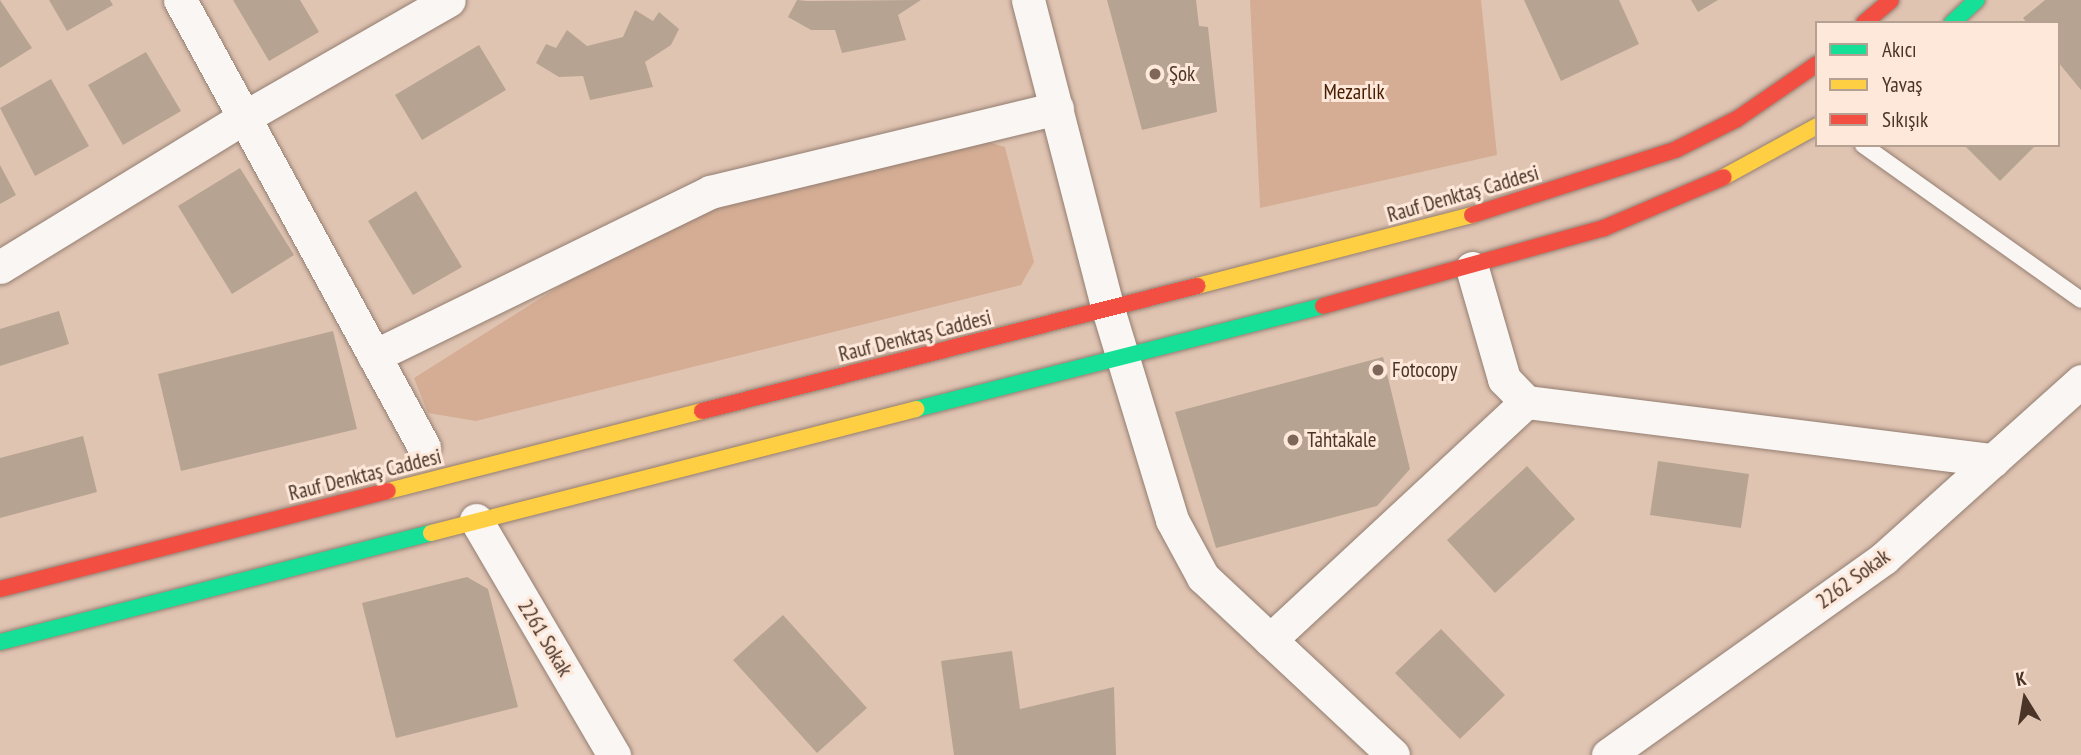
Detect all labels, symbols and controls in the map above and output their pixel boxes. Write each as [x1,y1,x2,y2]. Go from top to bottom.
legend [1815,21,2060,147]
text: Akıcı [1882,36,1917,63]
place label: Şok [1169,61,1195,87]
marker: Şok [1147,66,1163,82]
text: Yavaş [1882,71,1922,98]
park label: Mezarlık [1323,79,1385,105]
text: Sıkışık [1882,106,1928,133]
street label: Rauf Denktaş Caddesi [1384,160,1542,228]
street label: Rauf Denktaş Caddesi [836,305,994,367]
place label: Fotocopy [1392,357,1457,383]
marker: Fotocopy [1370,362,1386,378]
place label: Tahtakale [1307,427,1377,453]
marker: Tahtakale [1285,432,1301,448]
street label: Rauf Denktaş Caddesi [286,444,444,506]
street label: 2262 Sokak [1811,544,1895,614]
street label: 2261 Sokak [512,595,578,681]
north arrow [1990,664,2060,734]
text: K [2014,666,2028,691]

